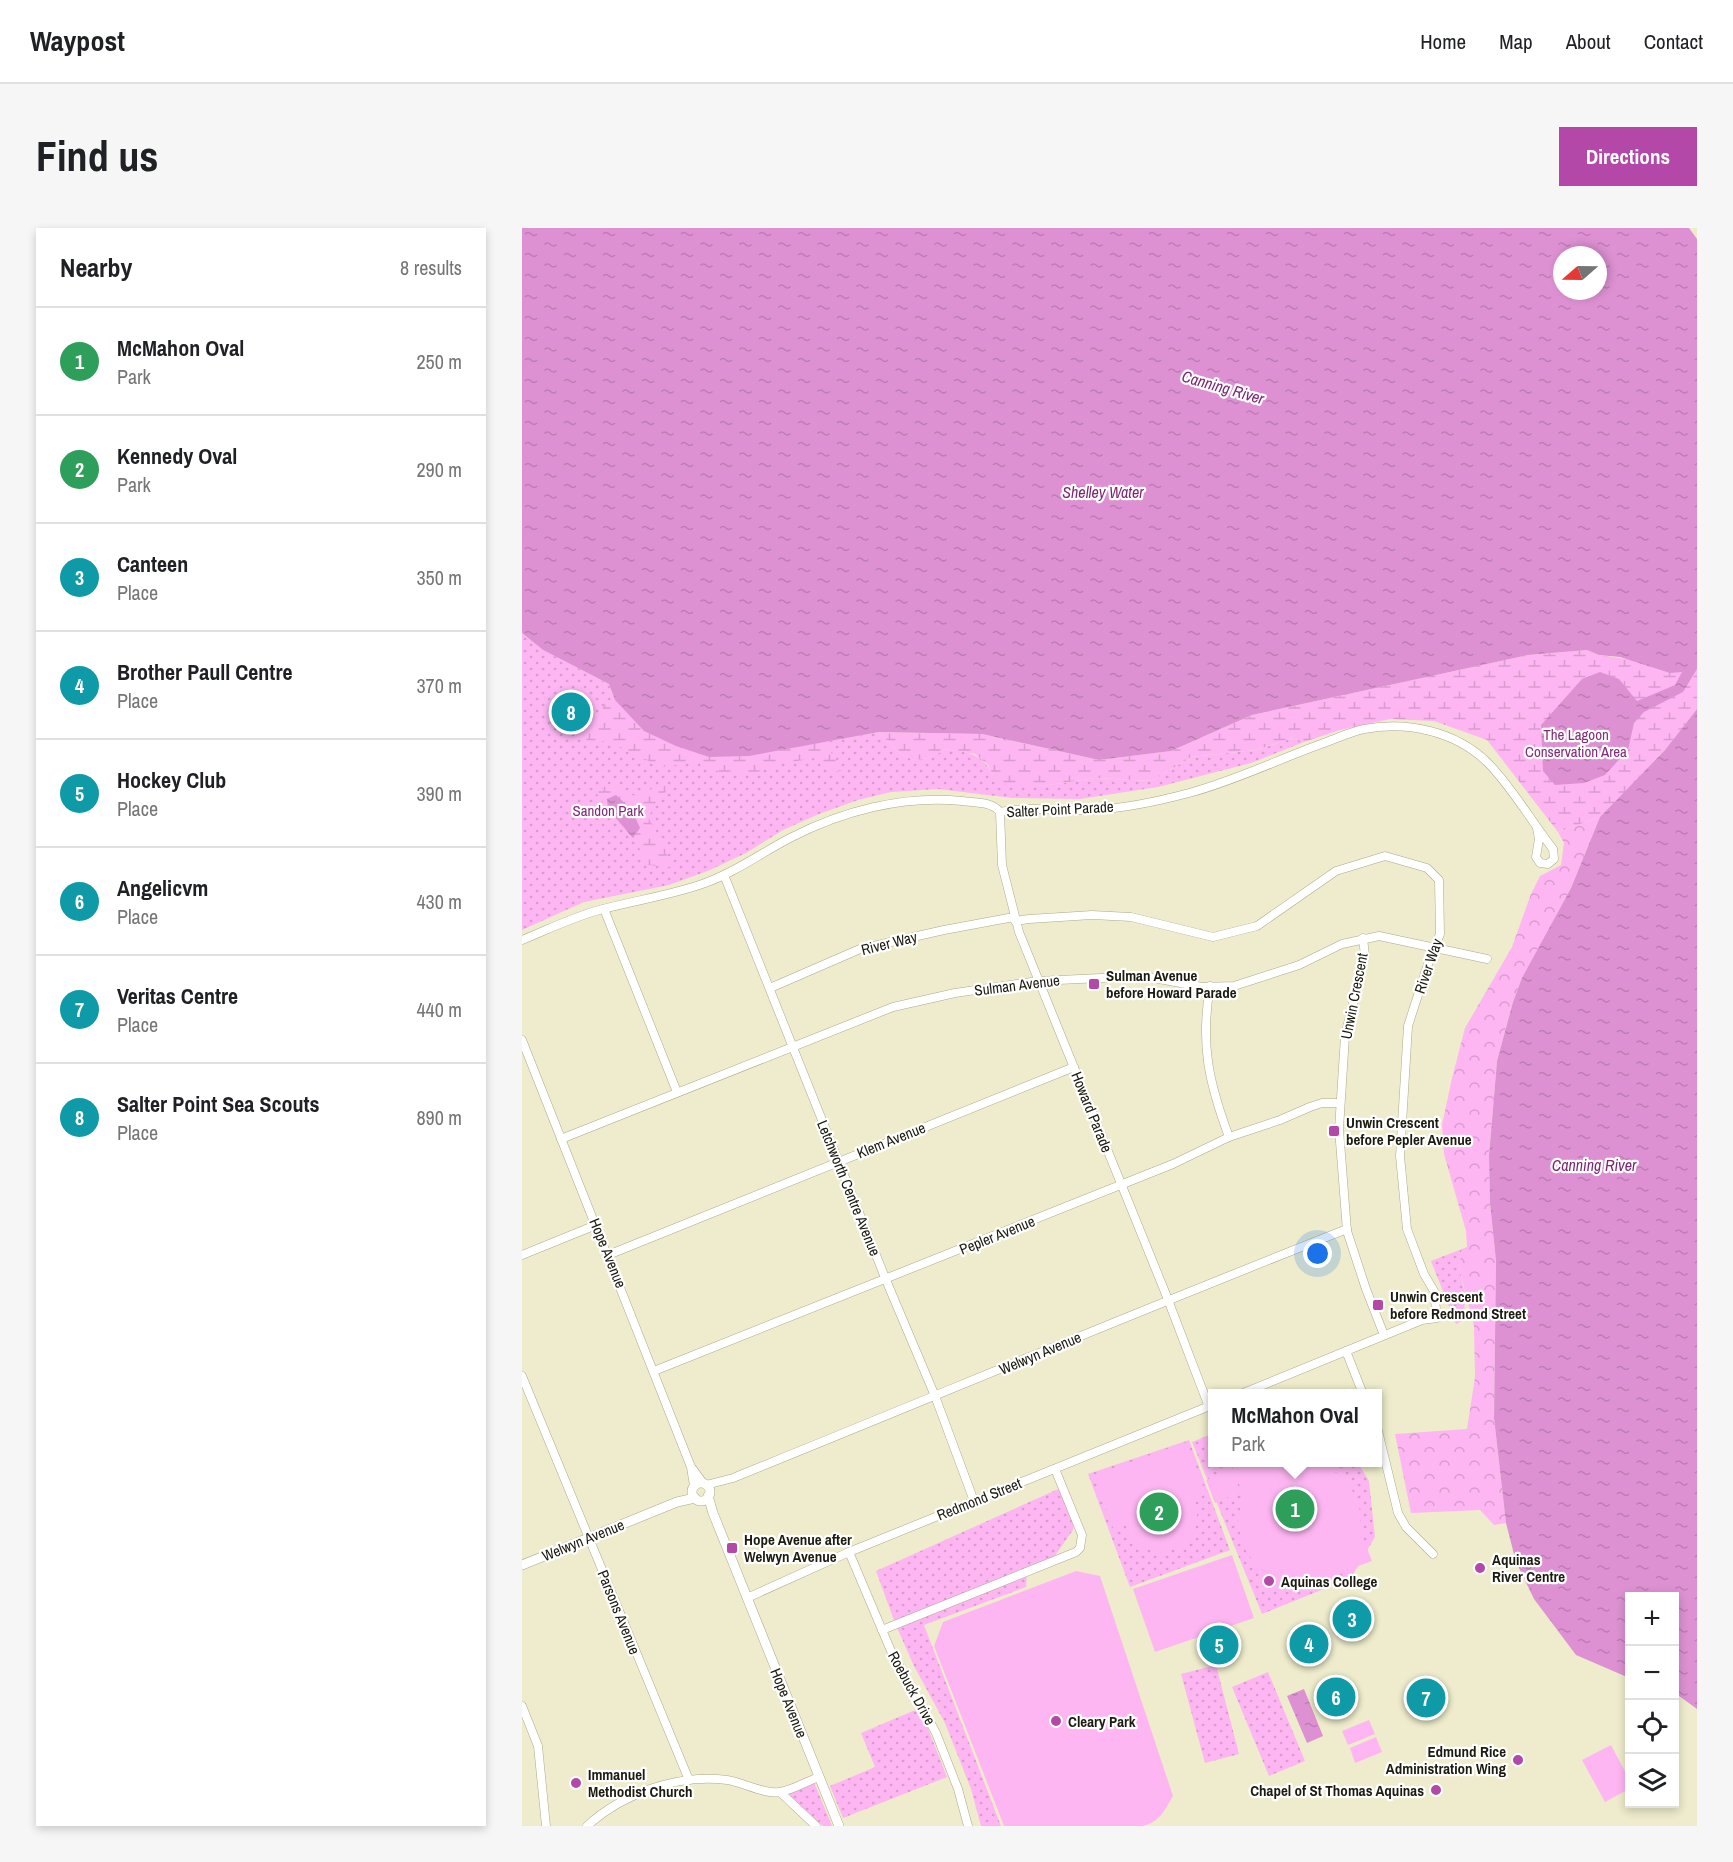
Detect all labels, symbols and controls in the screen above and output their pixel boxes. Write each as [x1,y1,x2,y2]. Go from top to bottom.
text: Waypost [30,22,125,60]
text: Home [1420,27,1466,56]
text: Map [1499,27,1533,56]
text: About [1566,27,1611,56]
text: Contact [1644,27,1703,56]
button: Directions [1559,127,1697,186]
text: Find us [36,128,158,184]
north arrow [1553,246,1607,300]
text: Nearby [60,250,132,285]
text: 8 results [400,254,462,281]
text: McMahon Oval [117,333,244,363]
text: 1 [75,348,84,375]
text: 250 m [416,348,462,375]
text: Park [117,363,151,390]
water label: Canning River [1179,365,1267,409]
text: Kennedy Oval [117,441,237,471]
text: 2 [75,456,84,483]
text: 290 m [416,456,462,483]
text: Park [117,471,151,498]
water label: Shelley Water [1062,481,1144,503]
text: Canteen [117,549,188,579]
text: 3 [75,564,84,591]
text: 350 m [416,564,462,591]
text: Place [117,579,158,606]
text: Brother Paull Centre [117,657,292,687]
text: 4 [75,672,84,699]
text: 370 m [416,672,462,699]
text: Place [117,687,158,714]
pin: 8 [551,690,590,734]
park label: The Lagoon Conservation Area [1525,724,1627,762]
text: Hockey Club [117,765,226,795]
text: 5 [75,780,84,807]
text: 390 m [416,780,462,807]
text: Place [117,795,158,822]
street label: Salter Point Parade [1006,796,1114,822]
park label: Sandon Park [572,800,644,821]
text: Angelicvm [117,873,208,903]
text: 6 [75,888,84,915]
text: 430 m [416,888,462,915]
text: Place [117,903,158,930]
street label: River Way [859,926,920,960]
street label: River Way [1409,935,1447,996]
street label: Unwin Crescent [1335,950,1373,1041]
place label: Sulman Avenue before Howard Parade [1106,965,1237,1003]
street label: Sulman Avenue [973,969,1061,1001]
marker: Sulman Avenue before Howard Parade [1087,977,1101,991]
text: Veritas Centre [117,981,238,1011]
text: 7 [75,996,84,1023]
text: 440 m [416,996,462,1023]
text: Place [117,1011,158,1038]
street label: Howard Parade [1066,1068,1118,1156]
text: Salter Point Sea Scouts [117,1089,320,1119]
text: 8 [75,1104,84,1131]
text: 890 m [416,1104,462,1131]
place label: Unwin Crescent before Pepler Avenue [1346,1112,1472,1150]
street label: Letchworth Centre Avenue [812,1117,886,1259]
street label: Klem Avenue [854,1117,929,1163]
text: Place [117,1119,158,1146]
marker: Unwin Crescent before Pepler Avenue [1327,1124,1341,1138]
water label: Canning River [1552,1154,1637,1176]
street label: Pepler Avenue [956,1210,1038,1260]
street label: Hope Avenue [584,1215,632,1291]
your location [1303,1239,1332,1268]
place label: Unwin Crescent before Redmond Street [1390,1286,1526,1324]
marker: Unwin Crescent before Redmond Street [1371,1298,1385,1312]
street label: Welwyn Avenue [996,1326,1084,1380]
popup [1208,1389,1382,1467]
text: McMahon Oval [1231,1400,1359,1430]
text: Park [1231,1430,1265,1457]
street label: Redmond Street [934,1472,1025,1526]
pin: 1 [1276,1486,1314,1532]
pin: 2 [1140,1490,1178,1534]
street label: Welwyn Avenue [539,1514,627,1566]
place label: Hope Avenue after Welwyn Avenue [744,1529,852,1567]
marker: Hope Avenue after Welwyn Avenue [725,1541,739,1555]
place label: Aquinas River Centre [1492,1549,1565,1587]
marker: Aquinas River Centre [1473,1561,1487,1575]
street label: Parsons Avenue [593,1567,646,1658]
place label: Aquinas College [1281,1571,1378,1592]
marker: Aquinas College [1262,1574,1276,1588]
map controls [1625,1592,1679,1808]
button: + [1625,1592,1679,1646]
pin: 3 [1332,1596,1372,1642]
pin: 5 [1200,1622,1238,1668]
pin: 4 [1290,1622,1328,1666]
button: − [1625,1646,1679,1700]
street label: Roebuck Drive [883,1647,941,1729]
street label: Hope Avenue [765,1665,813,1741]
pin: 6 [1316,1674,1356,1720]
pin: 7 [1406,1676,1446,1720]
button: locate [1625,1700,1679,1754]
place label: Cleary Park [1068,1711,1136,1732]
marker: Cleary Park [1049,1714,1063,1728]
place label: Edmund Rice Administration Wing [1386,1741,1506,1779]
marker: Edmund Rice Administration Wing [1511,1753,1525,1767]
button: layers [1625,1754,1679,1808]
place label: Immanuel Methodist Church [588,1764,693,1802]
marker: Immanuel Methodist Church [569,1776,583,1790]
place label: Chapel of St Thomas Aquinas [1250,1780,1424,1801]
marker: Chapel of St Thomas Aquinas [1429,1783,1443,1797]

